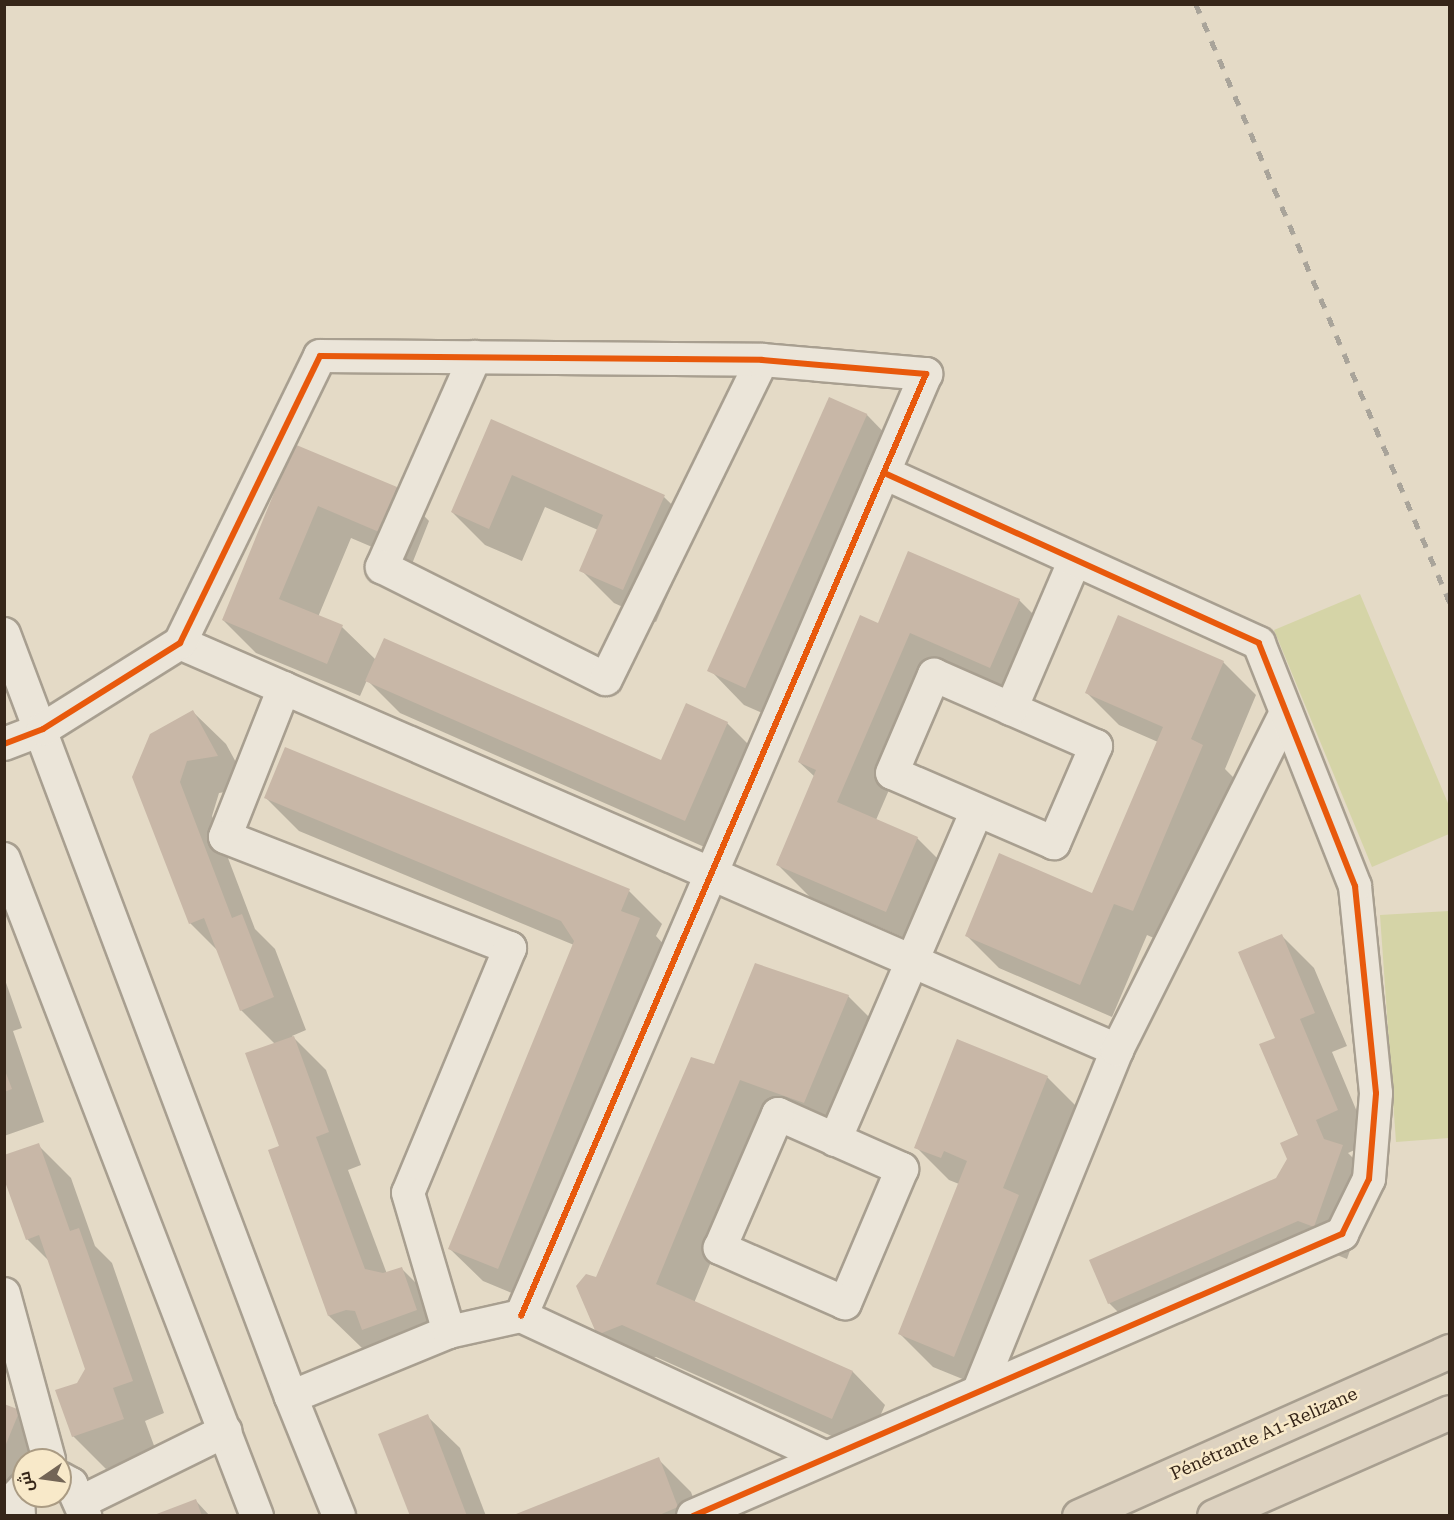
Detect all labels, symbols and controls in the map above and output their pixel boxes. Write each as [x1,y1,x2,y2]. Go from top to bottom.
street label: Pénétrante A1-Relizane [1167,1383,1361,1485]
north arrow [12,1448,72,1508]
text: ش [14,1470,37,1494]

